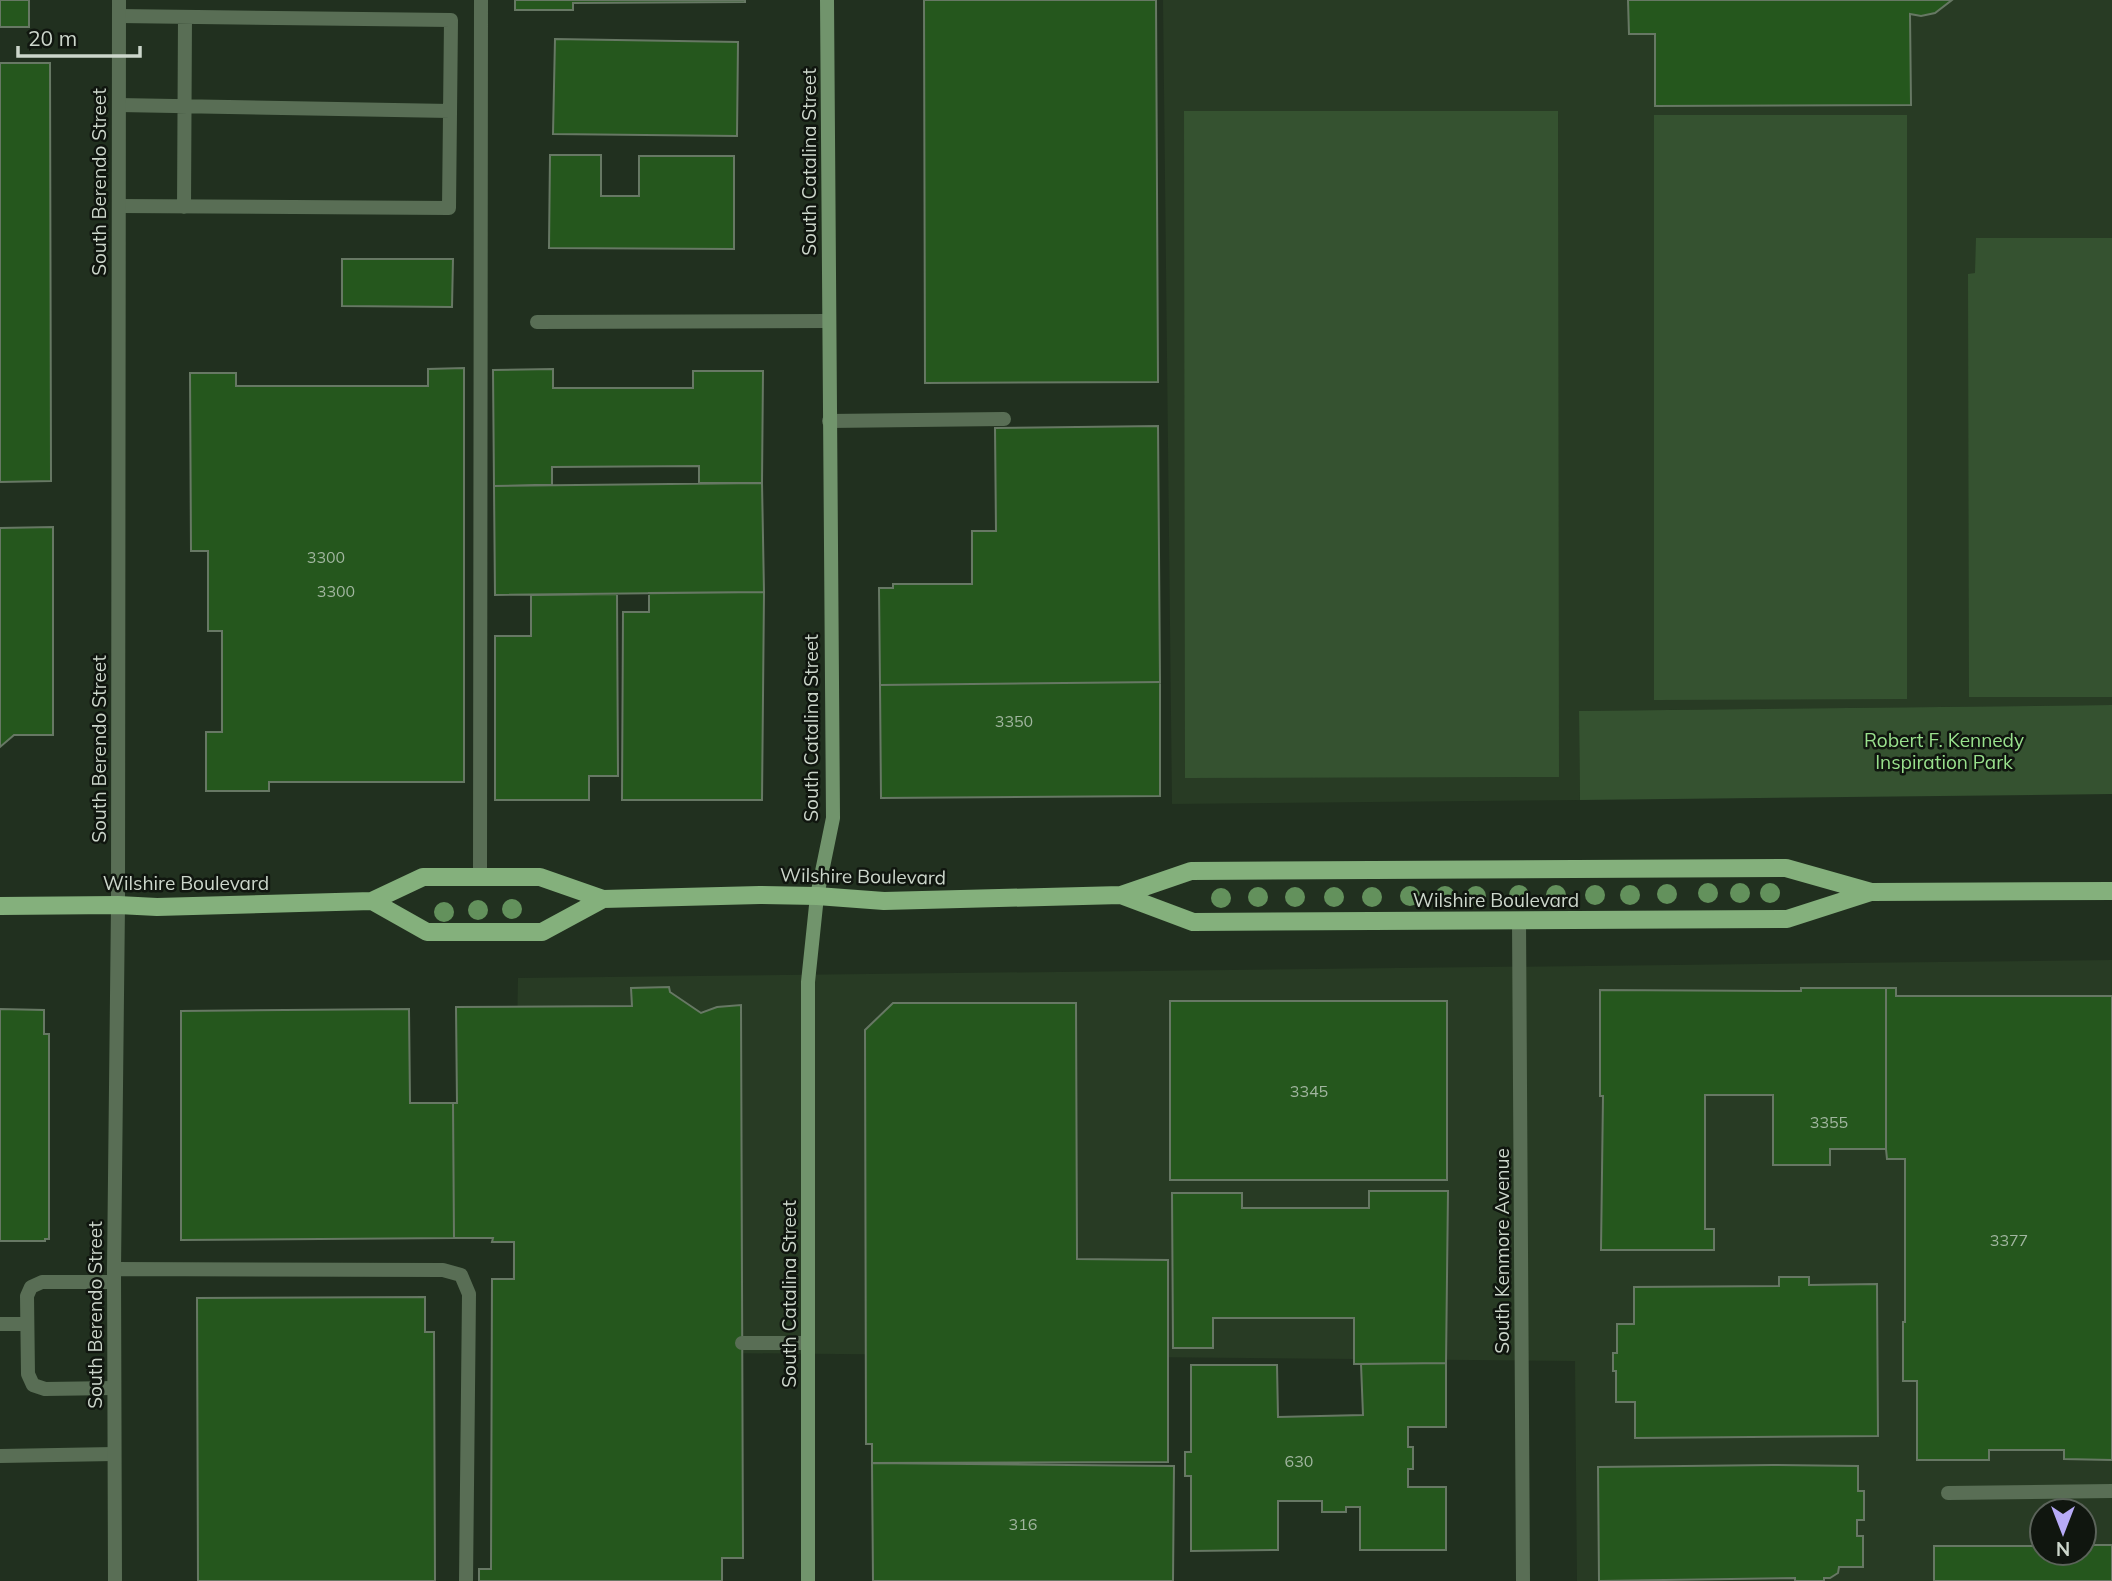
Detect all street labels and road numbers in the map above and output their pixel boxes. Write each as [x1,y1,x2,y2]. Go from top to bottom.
street label: South Catalina Street [797,68,821,256]
street label: South Berendo Street [87,88,111,276]
street label: South Catalina Street [799,634,823,822]
street label: South Berendo Street [87,655,111,843]
street label: Wilshire Boulevard [780,863,946,889]
street label: Wilshire Boulevard [103,871,269,895]
street label: Wilshire Boulevard [1413,888,1579,912]
street label: South Kenmore Avenue [1490,1148,1514,1354]
street label: South Catalina Street [777,1200,801,1388]
street label: South Berendo Street [83,1221,107,1409]

